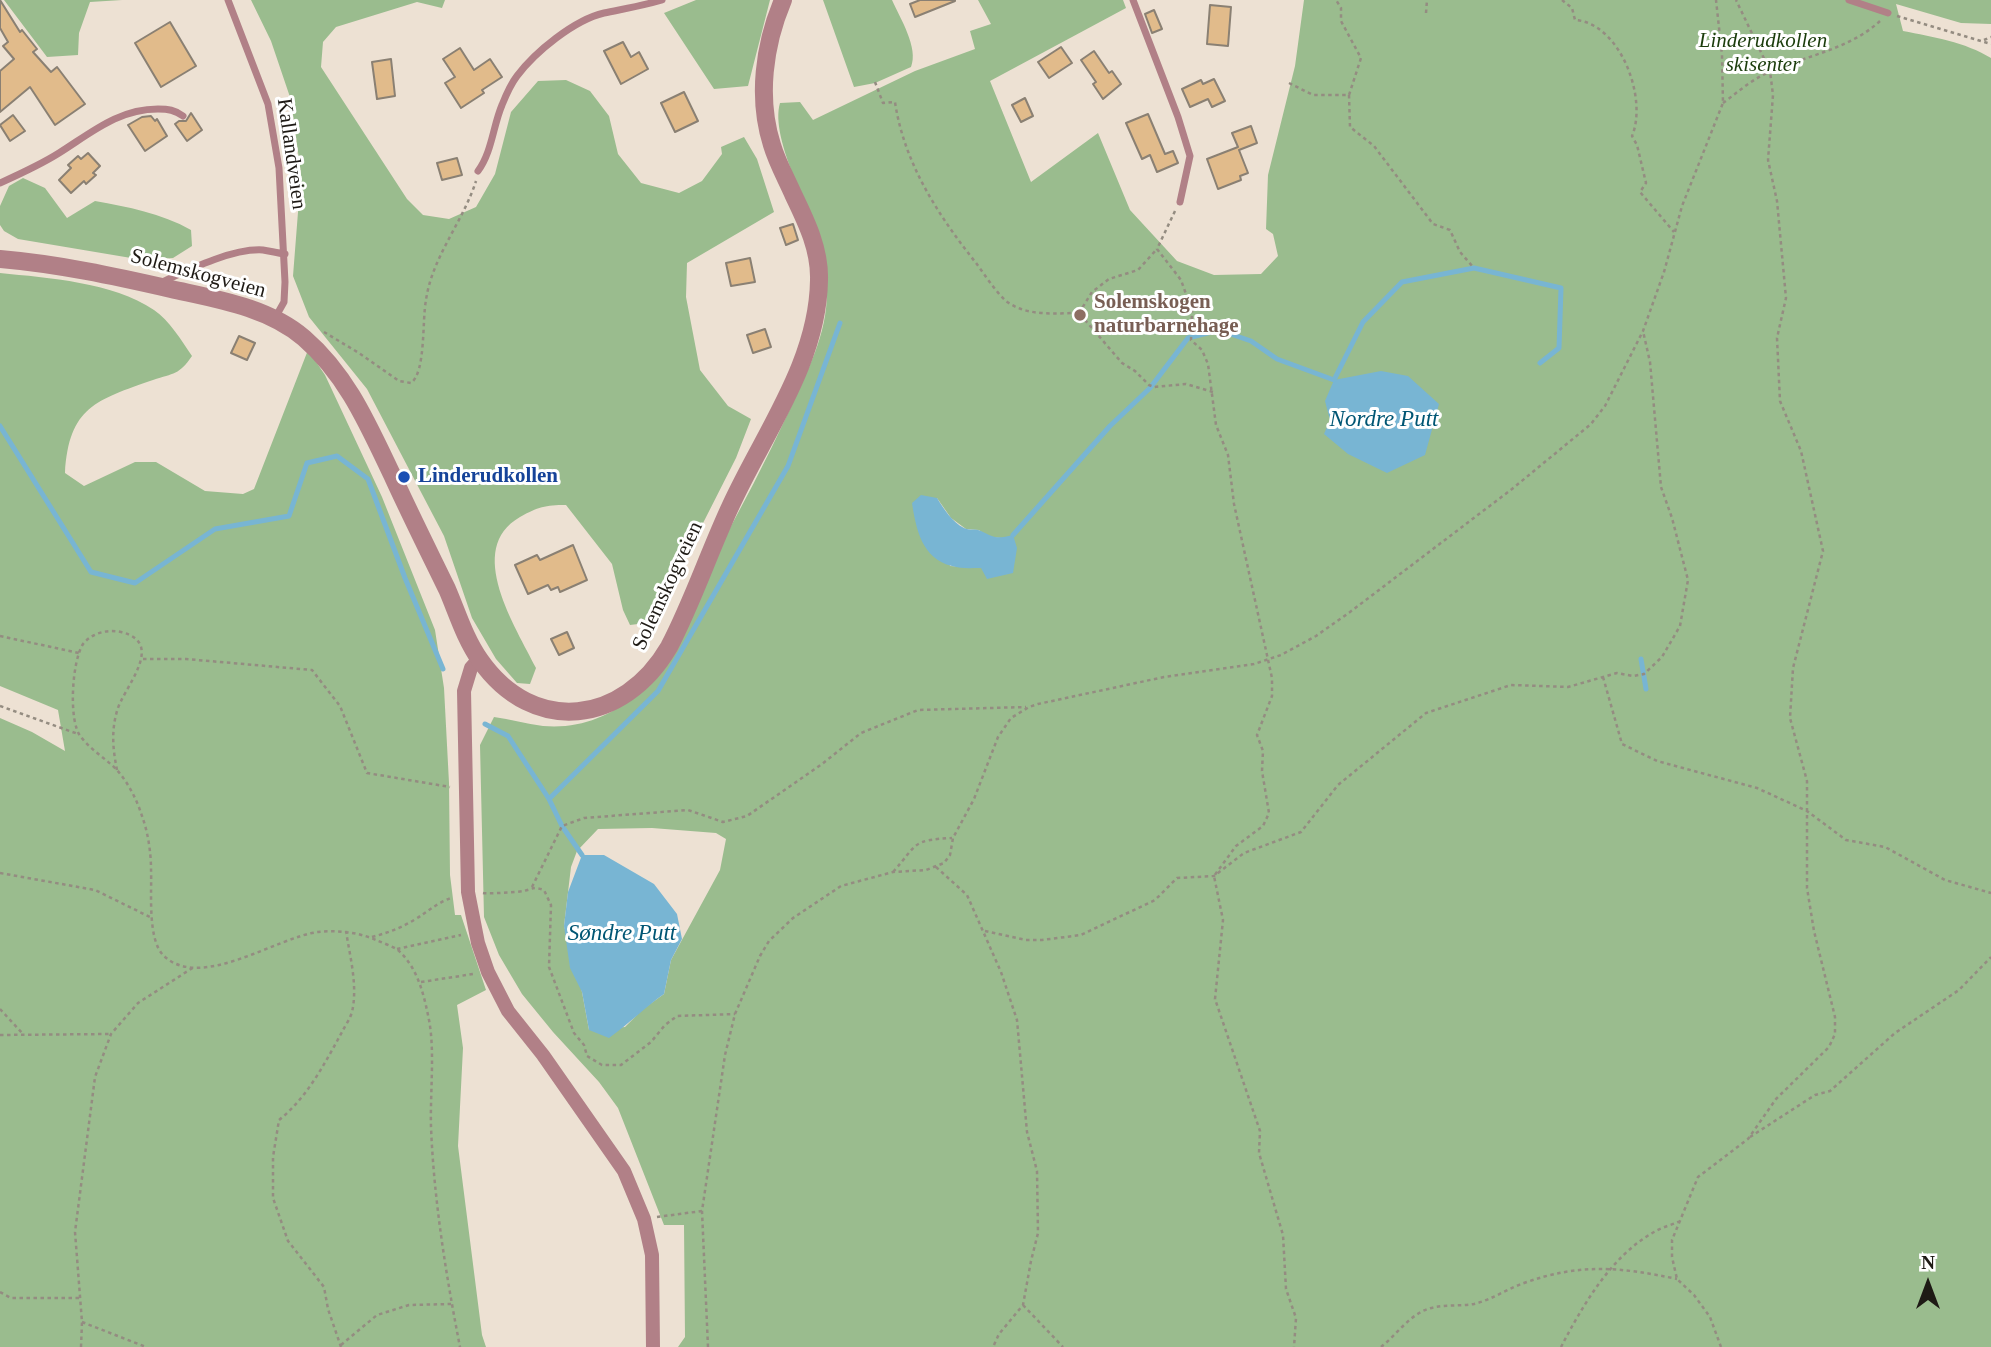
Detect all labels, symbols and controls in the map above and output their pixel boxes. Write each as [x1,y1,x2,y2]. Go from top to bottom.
park label: Linderudkollen skisenter [1699,28,1827,78]
street label: Kallandveien [271,97,311,211]
street label: Solemskogveien [128,244,268,304]
place label: Solemskogen naturbarnehage [1094,290,1239,340]
marker: Solemskogen naturbarnehage [1072,307,1088,323]
water label: Nordre Putt [1330,406,1438,434]
place label: Linderudkollen [418,464,558,490]
marker: Linderudkollen [396,469,412,485]
street label: Solemskogveien [627,518,709,654]
water label: Søndre Putt [568,920,676,948]
north arrow [1893,1249,1963,1319]
text: N [1921,1252,1935,1273]

